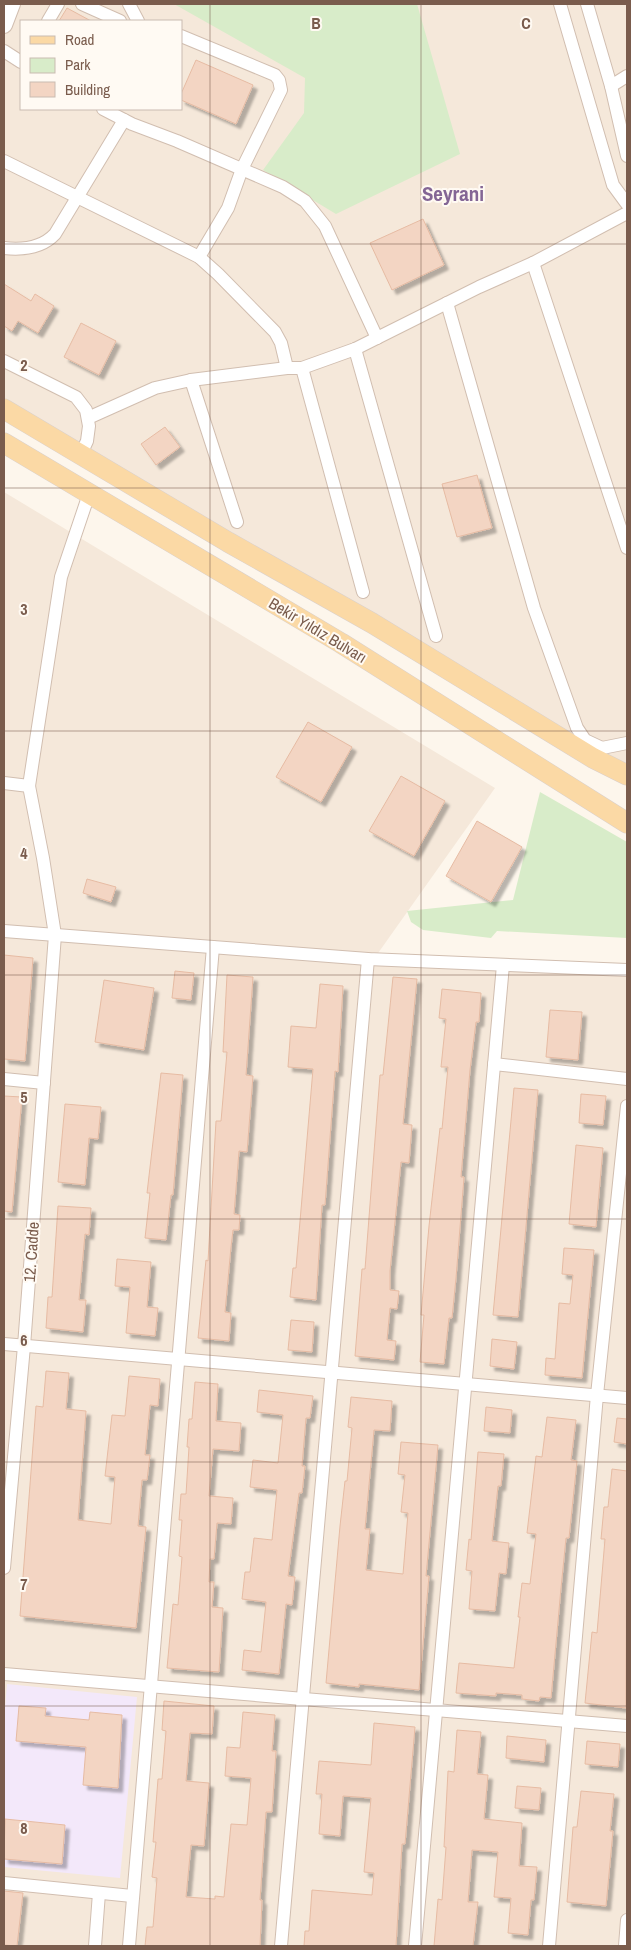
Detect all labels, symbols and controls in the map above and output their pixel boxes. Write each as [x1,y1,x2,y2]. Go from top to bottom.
text: B [311,12,321,34]
text: C [521,12,531,34]
legend [20,20,182,110]
text: Road [65,29,94,50]
text: Park [65,54,91,75]
text: Building [65,79,110,100]
district label: Seyrani [422,179,484,208]
text: 2 [20,354,28,376]
street label: Bekir Yıldız Bulvarı [265,592,371,668]
text: 3 [20,598,28,620]
text: 4 [20,842,28,864]
text: 5 [20,1086,28,1108]
street label: 12. Cadde [18,1221,44,1283]
text: 6 [20,1329,28,1351]
text: 7 [20,1573,28,1595]
text: 8 [20,1817,28,1839]

